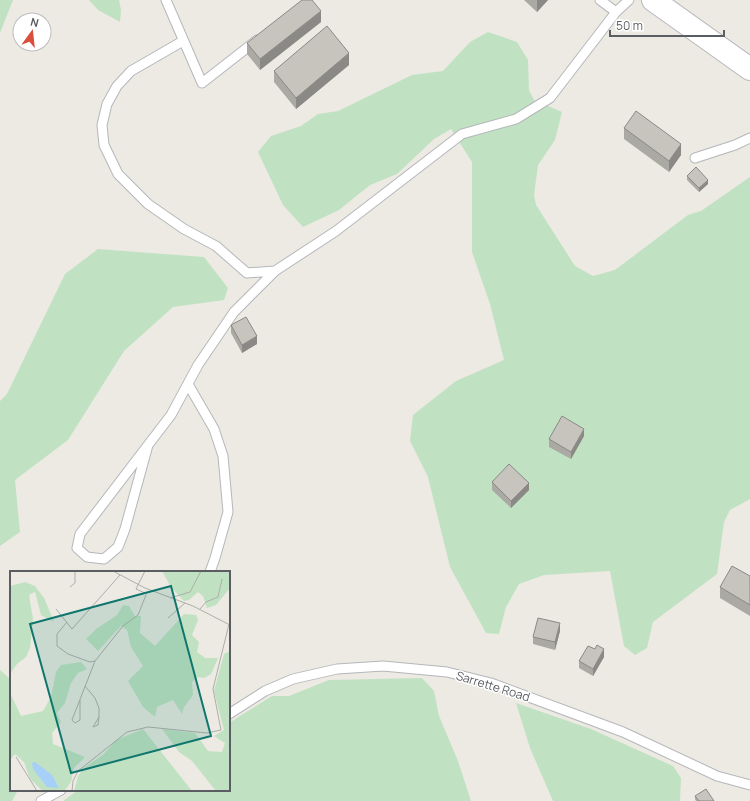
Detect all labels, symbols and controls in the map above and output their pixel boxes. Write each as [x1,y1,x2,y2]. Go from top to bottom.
north arrow [12,12,52,52]
scale bar [610,12,724,38]
text: N [29,14,41,30]
text: 50 m [616,17,643,34]
inset map [10,571,230,791]
street label: Sarrette Road [454,667,532,705]

